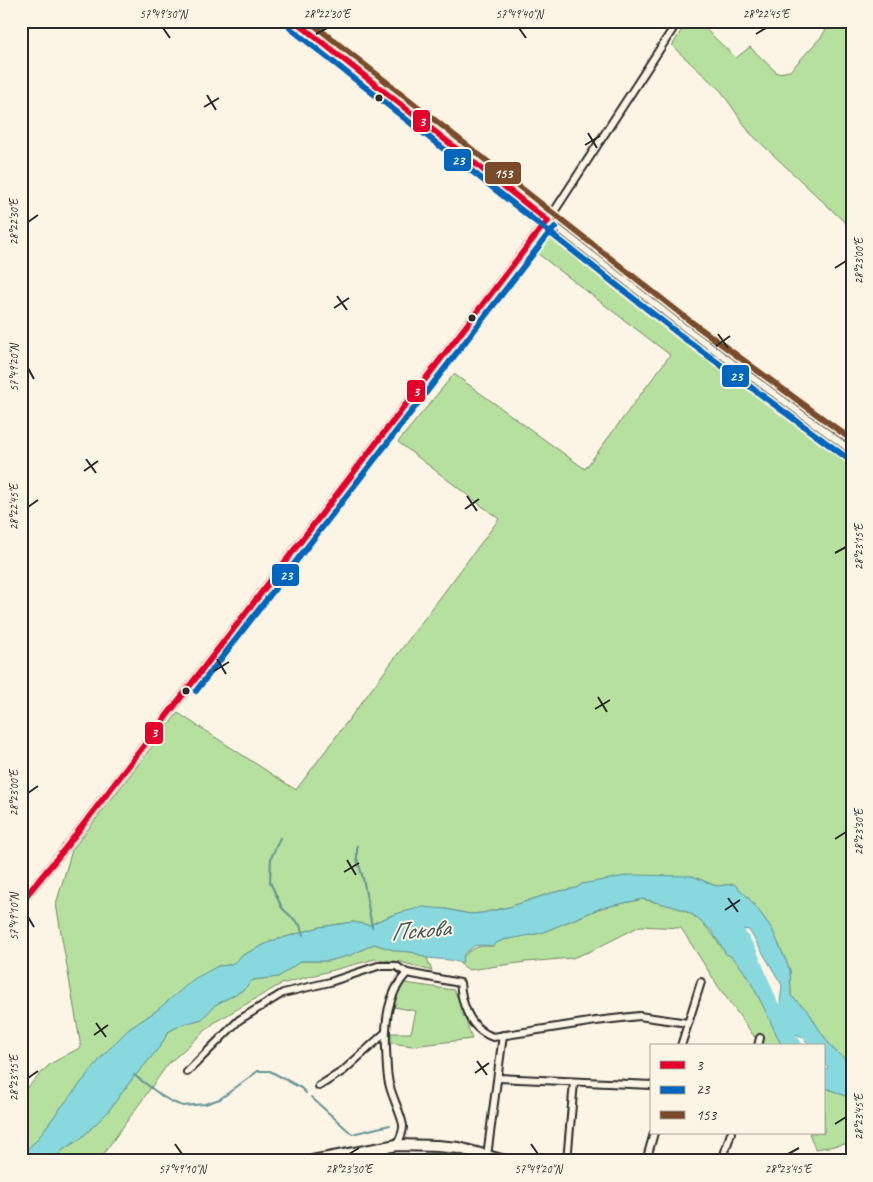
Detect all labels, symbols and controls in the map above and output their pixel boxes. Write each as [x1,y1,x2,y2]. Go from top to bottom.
text: 57°49'30"N [139,6,188,22]
text: 28°22'30"E [304,6,352,22]
text: 57°49'40"N [495,6,544,22]
text: 28°22'45"E [743,6,791,22]
unlabelled marker [374,93,384,103]
line badge: 3 [412,109,431,133]
text: 3 [419,113,427,130]
line badge: 23 [443,148,472,172]
text: 23 [452,152,466,169]
line badge: 153 [484,161,522,185]
text: 153 [494,165,514,182]
text: 28°22'30"E [6,197,22,245]
text: 28°23'00"E [851,236,867,284]
unlabelled marker [467,313,477,323]
text: 57°49'20"N [6,343,22,392]
line badge: 23 [721,364,750,388]
text: 23 [730,368,744,385]
line badge: 3 [406,379,426,403]
text: 3 [413,383,421,400]
text: 28°22'45"E [6,482,22,530]
text: 28°23'15"E [851,522,867,570]
line badge: 23 [271,563,300,587]
text: 23 [280,567,294,584]
unlabelled marker [181,686,191,696]
line badge: 3 [144,721,164,745]
text: 3 [151,724,159,741]
text: 28°23'00"E [6,768,22,816]
text: 28°23'30"E [851,807,867,855]
text: 57°49'10"N [6,892,22,941]
water label: Пскова [389,911,453,949]
legend [650,1044,826,1134]
text: 28°23'15"E [6,1053,22,1101]
text: 3 [696,1056,704,1075]
text: 23 [696,1080,711,1099]
text: 28°23'45"E [851,1092,867,1140]
text: 153 [696,1106,718,1125]
text: 57°49'10"N [158,1161,207,1177]
text: 28°23'30"E [326,1161,374,1177]
text: 57°49'20"N [514,1161,563,1177]
text: 28°23'45"E [765,1161,813,1177]

